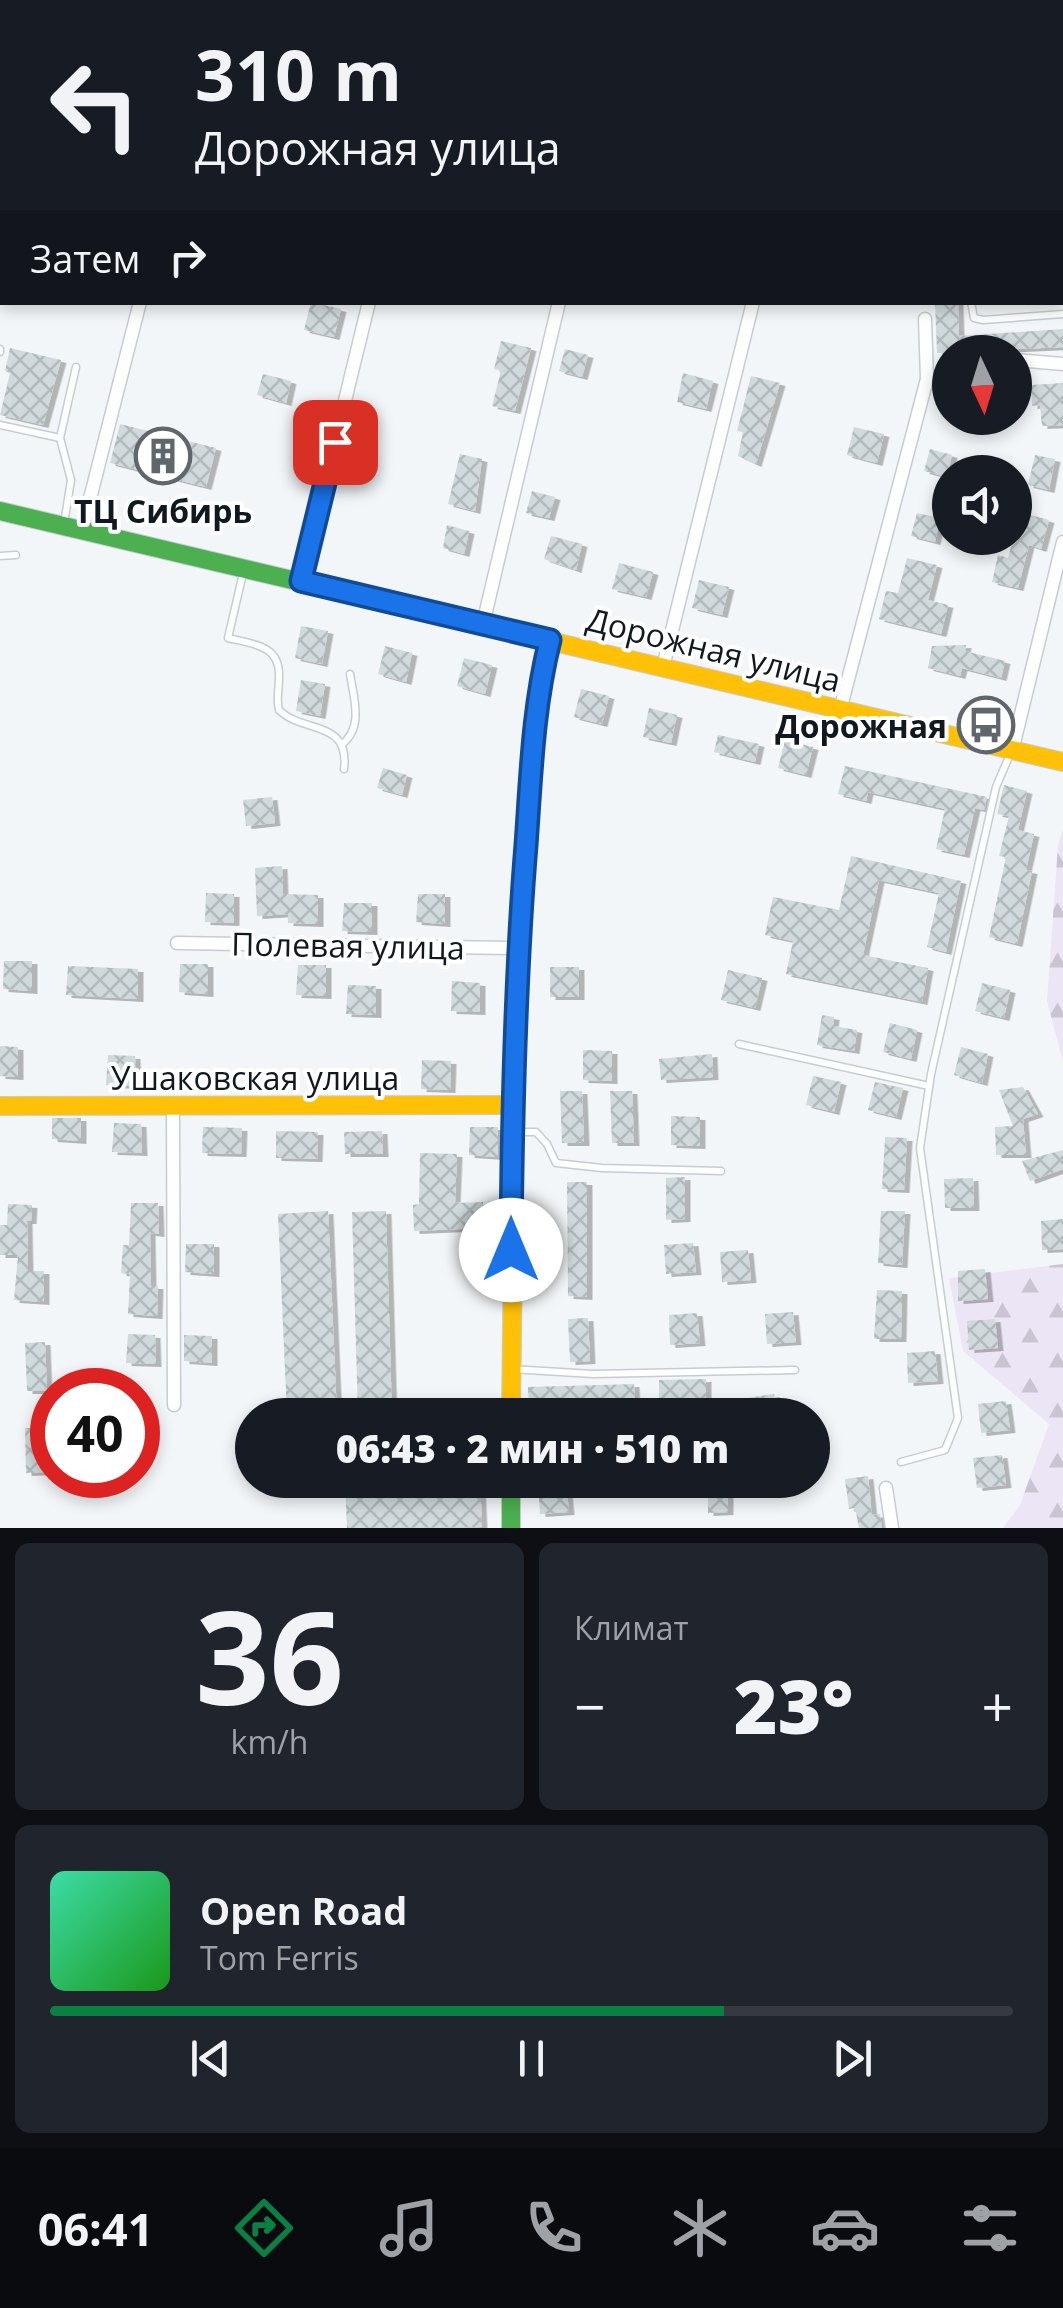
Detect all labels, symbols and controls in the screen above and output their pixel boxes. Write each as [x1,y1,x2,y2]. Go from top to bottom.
text: 310 m [195,26,402,122]
icon: left [30,40,160,170]
text: Дорожная улица [195,117,561,178]
icon: right [160,230,215,285]
text: Затем [30,232,140,284]
north arrow [932,335,1032,435]
map controls [932,335,1032,555]
pin [293,400,378,485]
icon: arrive [308,415,363,470]
building icon: ТЦ Сибирь [133,426,193,486]
button: sound [932,455,1032,555]
place label: ТЦ Сибирь [74,489,252,532]
street label: Дорожная улица [583,597,845,701]
bus stop icon: Дорожная [956,695,1016,755]
place label: Дорожная [775,704,947,747]
street label: Полевая улица [231,921,465,969]
street label: Ушаковская улица [111,1056,399,1099]
position arrow [459,1198,563,1302]
speed limit sign: 40 [30,1368,160,1498]
text: 06:43 · 2 мин · 510 m [336,1422,729,1474]
text: 36 [195,1566,344,1743]
text: Климат [574,1606,688,1649]
text: 23° [734,1654,853,1756]
text: − [574,1668,605,1743]
text: + [982,1668,1013,1743]
text: km/h [231,1720,308,1763]
text: Open Road [200,1884,407,1936]
text: Tom Ferris [200,1936,359,1979]
icon: previous [183,2031,238,2086]
icon: pause [504,2031,559,2086]
icon: next [825,2031,880,2086]
icon: directions [229,2193,299,2263]
icon: music [374,2193,444,2263]
icon: phone [519,2193,589,2263]
icon: climate [665,2193,735,2263]
icon: car [810,2193,880,2263]
icon: filters [955,2193,1025,2263]
text: 06:41 [38,2198,153,2259]

